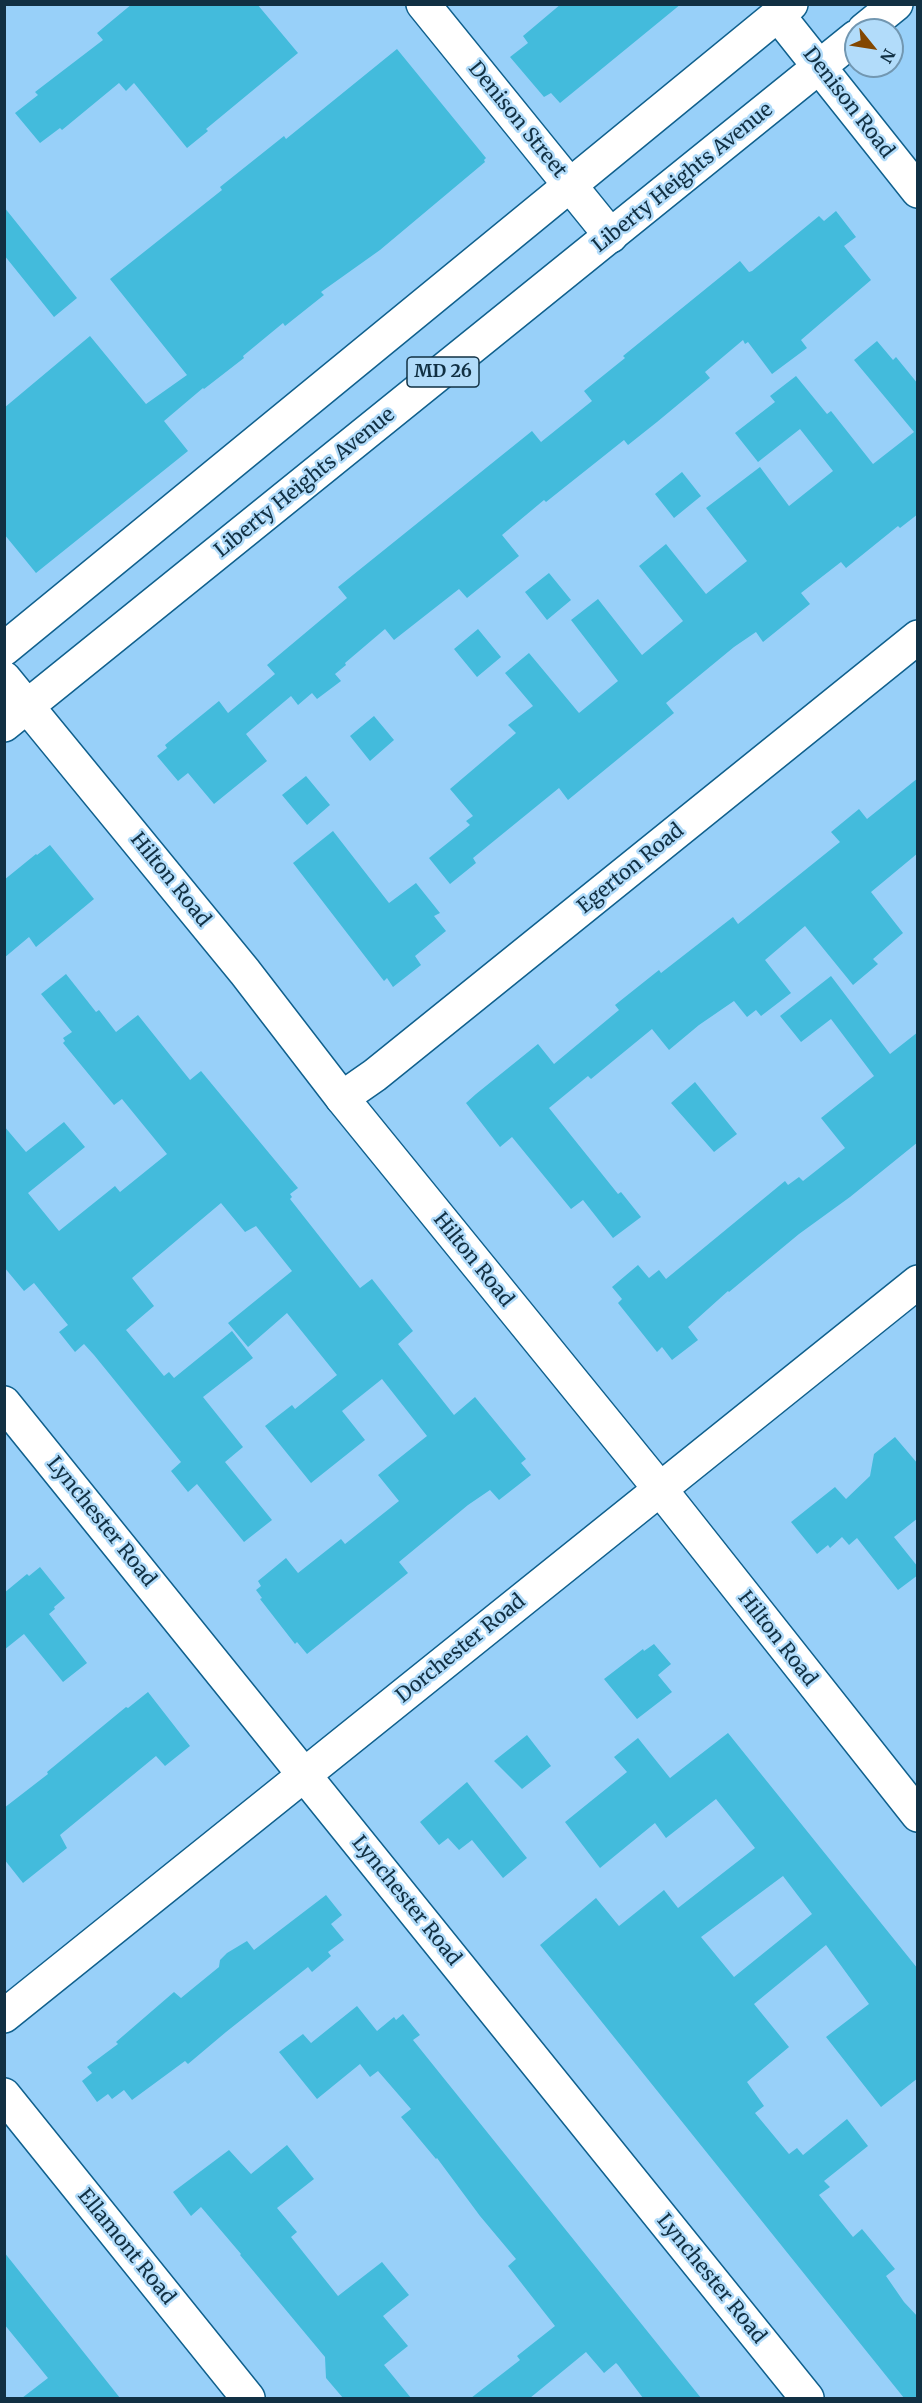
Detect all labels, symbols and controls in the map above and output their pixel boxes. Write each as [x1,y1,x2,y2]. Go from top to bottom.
north arrow [844,18,904,78]
street label: Denison Road [797,43,899,163]
text: N [876,46,900,66]
street label: Denison Street [463,57,571,183]
street label: Liberty Heights Avenue [588,98,778,258]
road number: MD 26 [407,357,479,387]
street label: Liberty Heights Avenue [210,403,400,563]
street label: Egerton Road [573,819,689,919]
street label: Hilton Road [125,828,215,932]
street label: Hilton Road [428,1208,518,1312]
street label: Lynchester Road [41,1452,161,1592]
street label: Hilton Road [732,1587,822,1691]
street label: Dorchester Road [392,1590,530,1708]
street label: Lynchester Road [346,1831,466,1971]
street label: Ellamont Road [72,2184,180,2310]
street label: Lynchester Road [651,2209,771,2349]

